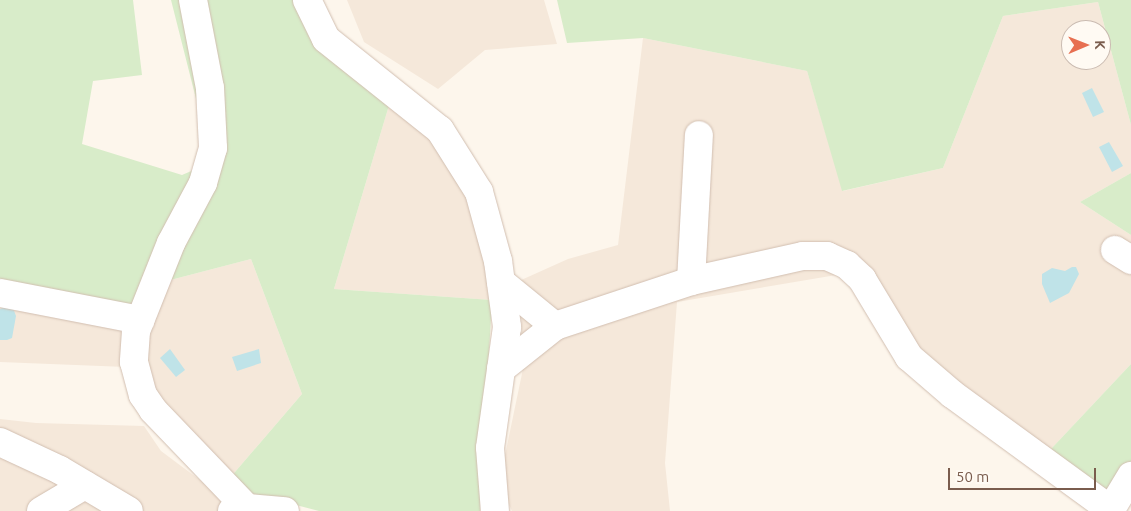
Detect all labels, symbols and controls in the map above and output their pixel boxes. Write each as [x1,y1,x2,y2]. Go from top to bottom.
north arrow [1061,20,1111,70]
text: K [1092,40,1108,50]
scale bar [951,458,1098,490]
text: 50 m [956,468,989,485]

